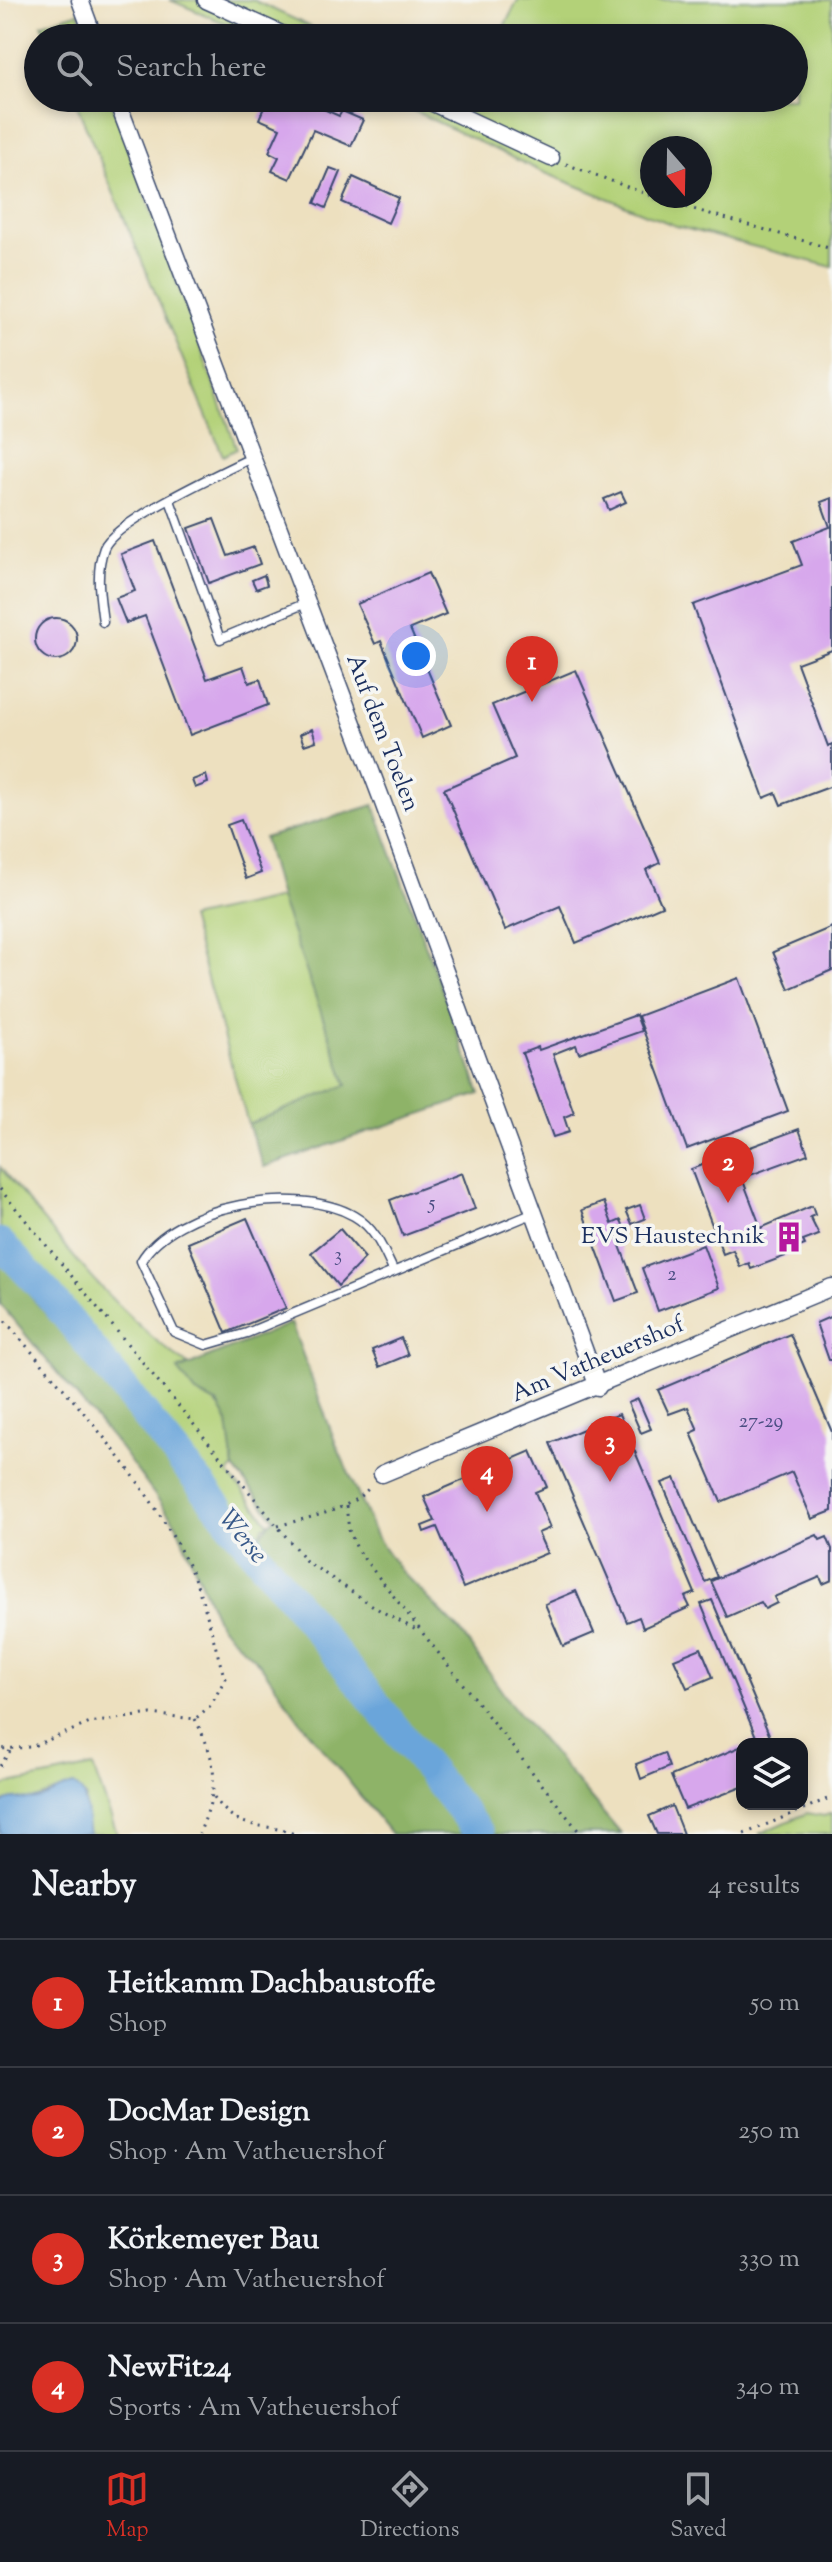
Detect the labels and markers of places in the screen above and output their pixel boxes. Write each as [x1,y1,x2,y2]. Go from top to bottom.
pin: 1 [506,636,558,702]
pin: 2 [702,1137,754,1203]
place label: EVS Haustechnik [581,1220,765,1254]
building icon: EVS Haustechnik [772,1220,806,1254]
pin: 3 [584,1416,636,1482]
pin: 4 [461,1446,513,1512]

